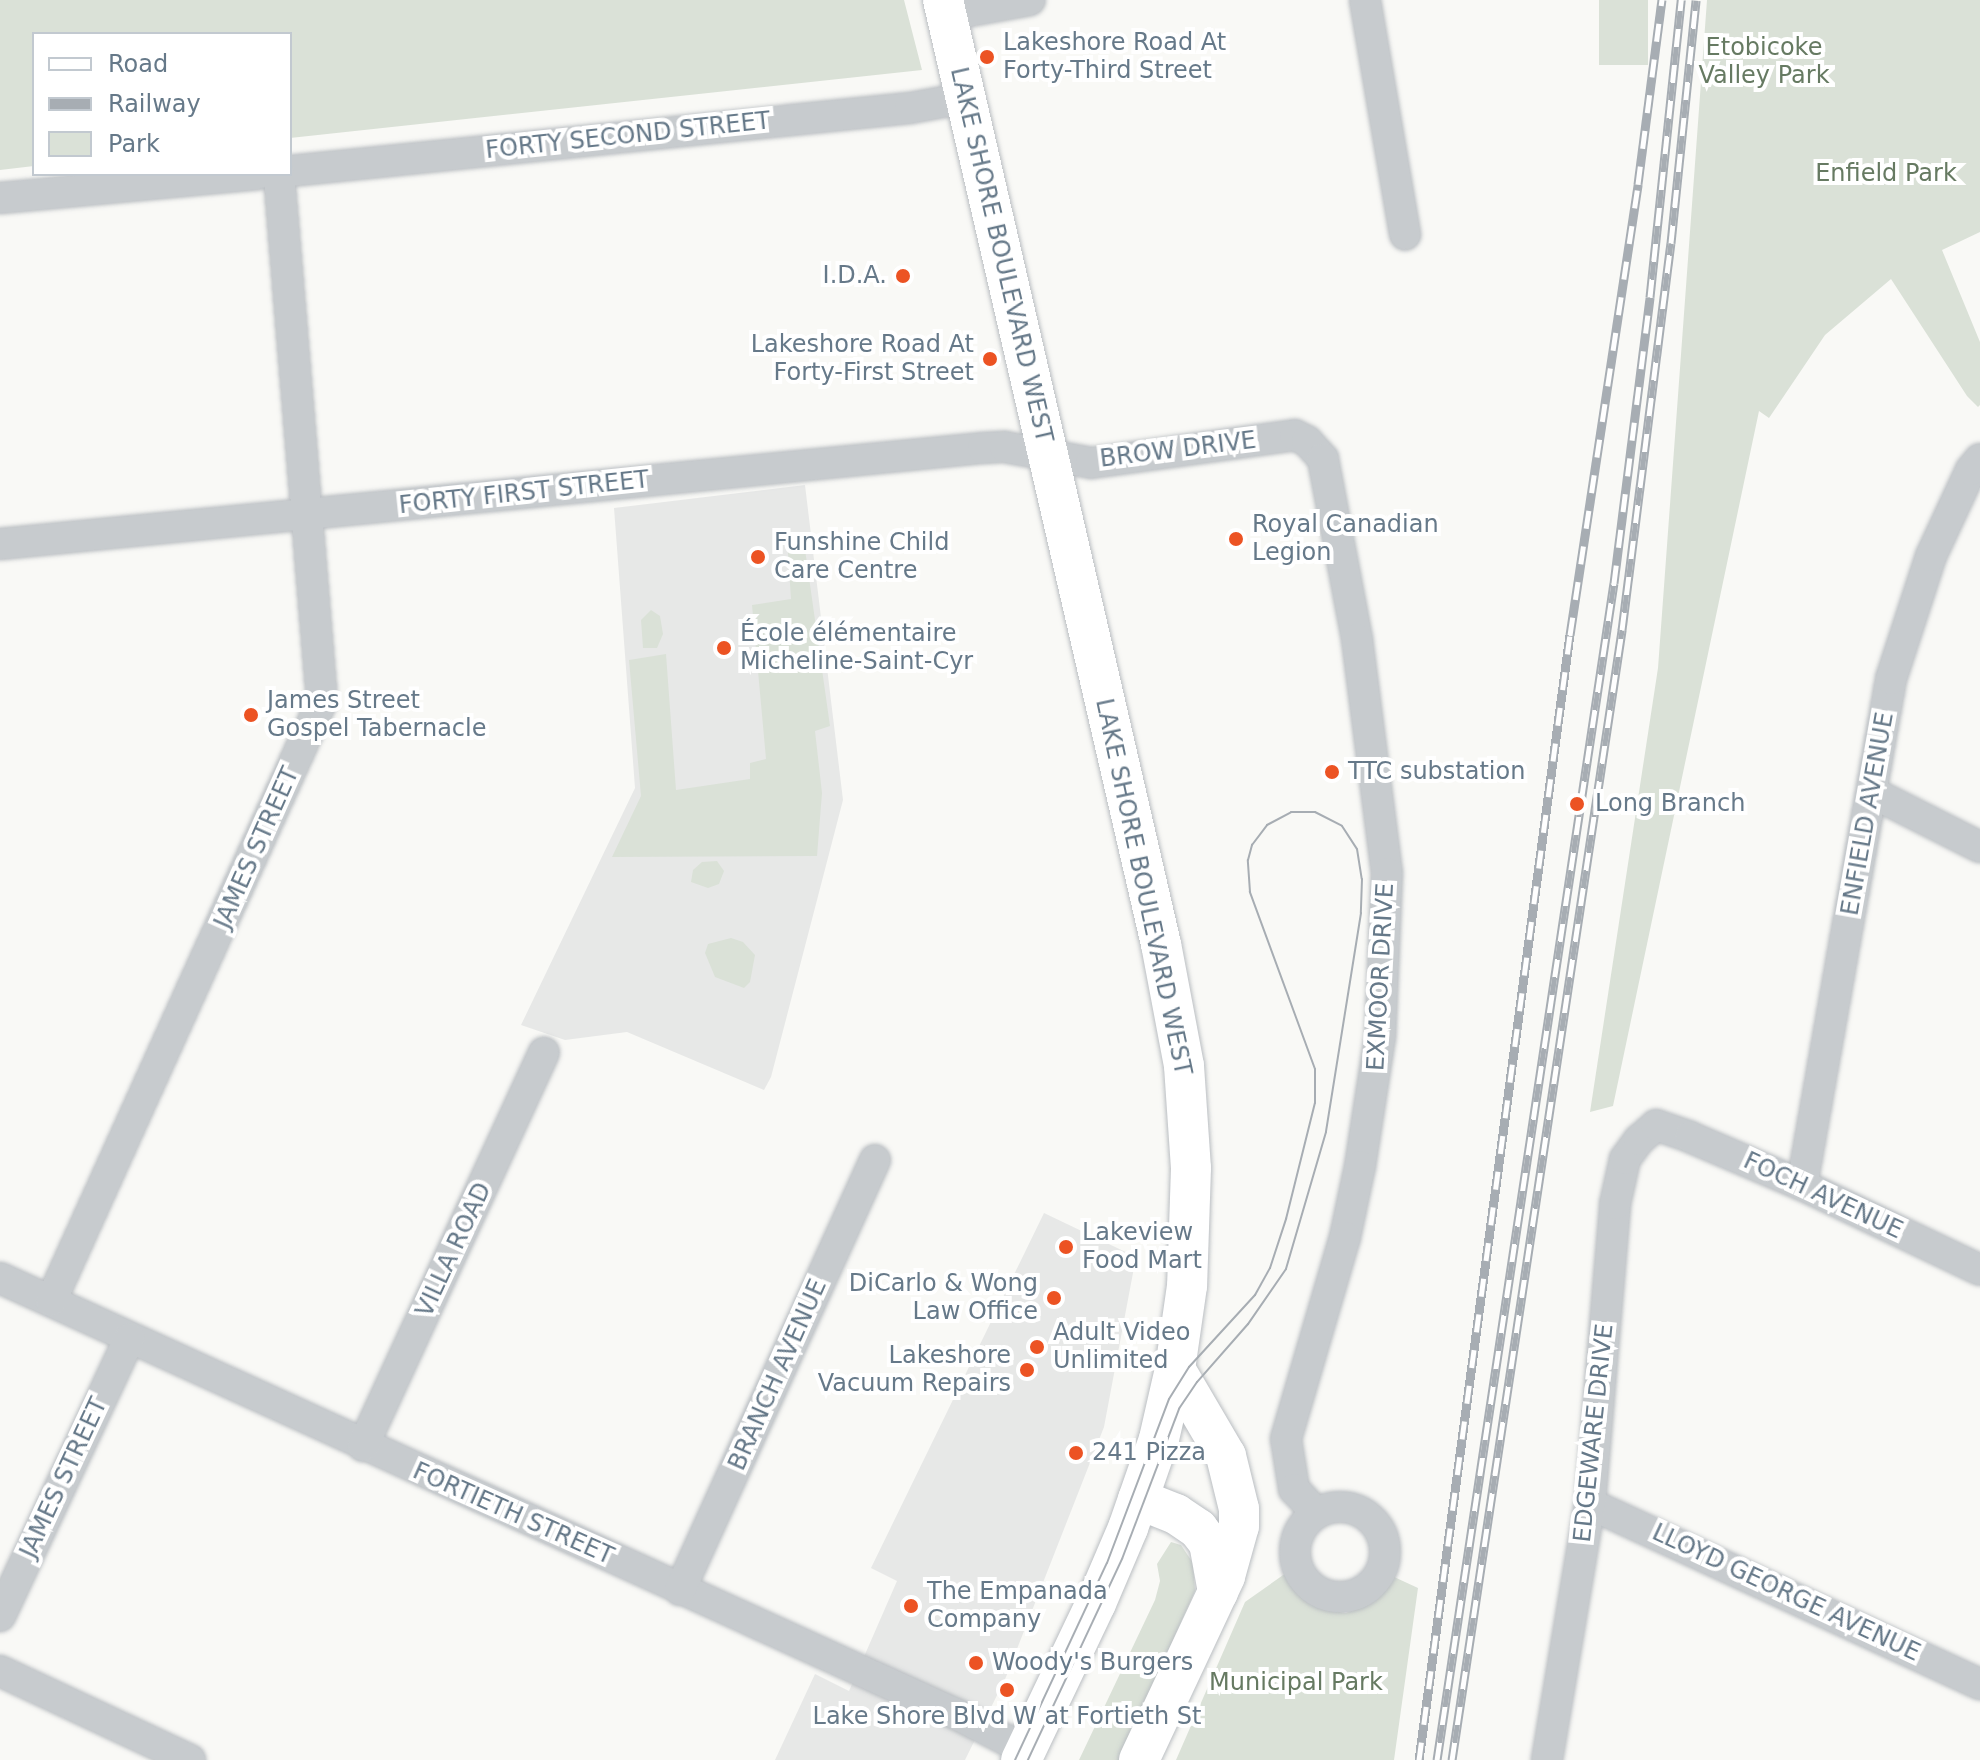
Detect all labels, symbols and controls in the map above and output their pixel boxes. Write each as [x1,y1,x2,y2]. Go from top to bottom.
place label: Lakeshore Road At Forty-Third Street [1003,29,1226,85]
legend [32,32,292,176]
park label: Etobicoke Valley Park [1698,34,1830,90]
marker: Lakeshore Road At Forty-Third Street [978,48,996,66]
text: Road [108,50,168,78]
street label: LAKE SHORE BOULEVARD WEST [944,64,1058,446]
text: Railway [108,90,201,118]
street label: FORTY SECOND STREET [484,107,772,165]
text: Park [108,130,160,158]
park label: Enfield Park [1815,160,1957,188]
place label: I.D.A. [823,262,887,290]
marker: I.D.A. [894,267,912,285]
place label: Lakeshore Road At Forty-First Street [751,331,974,387]
marker: Lakeshore Road At Forty-First Street [981,350,999,368]
street label: BROW DRIVE [1098,426,1258,474]
street label: FORTY FIRST STREET [398,466,650,520]
place label: Royal Canadian Legion [1252,511,1439,567]
place label: Funshine Child Care Centre [774,529,949,585]
marker: Royal Canadian Legion [1227,530,1245,548]
marker: Funshine Child Care Centre [749,548,767,566]
place label: École élémentaire Micheline-Saint-Cyr [740,620,973,676]
marker: École élémentaire Micheline-Saint-Cyr [715,639,733,657]
place label: James Street Gospel Tabernacle [267,687,486,743]
street label: LAKE SHORE BOULEVARD WEST [1089,696,1197,1078]
marker: James Street Gospel Tabernacle [242,706,260,724]
street label: ENFIELD AVENUE [1836,710,1900,918]
place label: TTC substation [1348,758,1525,786]
street label: JAMES STREET [209,763,305,933]
marker: TTC substation [1323,763,1341,781]
place label: Long Branch [1595,790,1745,818]
marker: Long Branch [1566,793,1588,815]
street label: EXMOOR DRIVE [1362,882,1400,1072]
street label: FOCH AVENUE [1739,1147,1907,1245]
street label: VILLA ROAD [410,1178,498,1322]
place label: Lakeview Food Mart [1082,1219,1202,1275]
marker: Lakeview Food Mart [1057,1238,1075,1256]
place label: DiCarlo & Wong Law Office [849,1270,1038,1326]
street label: BRANCH AVENUE [723,1275,833,1475]
marker: DiCarlo & Wong Law Office [1045,1289,1063,1307]
place label: Adult Video Unlimited [1053,1319,1190,1375]
street label: EDGEWARE DRIVE [1568,1322,1620,1544]
marker: Adult Video Unlimited [1028,1338,1046,1356]
place label: Lakeshore Vacuum Repairs [818,1342,1011,1398]
marker: Lakeshore Vacuum Repairs [1018,1361,1036,1379]
street label: JAMES STREET [14,1393,114,1563]
place label: 241 Pizza [1092,1439,1206,1467]
marker: 241 Pizza [1067,1444,1085,1462]
street label: FORTIETH STREET [408,1457,618,1571]
street label: LLOYD GEORGE AVENUE [1648,1518,1924,1668]
place label: The Empanada Company [927,1578,1108,1634]
marker: The Empanada Company [902,1597,920,1615]
place label: Woody's Burgers [992,1649,1193,1677]
marker: Woody's Burgers [967,1654,985,1672]
park label: Municipal Park [1209,1669,1383,1697]
marker: Lake Shore Blvd W at Fortieth St [998,1681,1016,1699]
place label: Lake Shore Blvd W at Fortieth St [813,1703,1201,1731]

